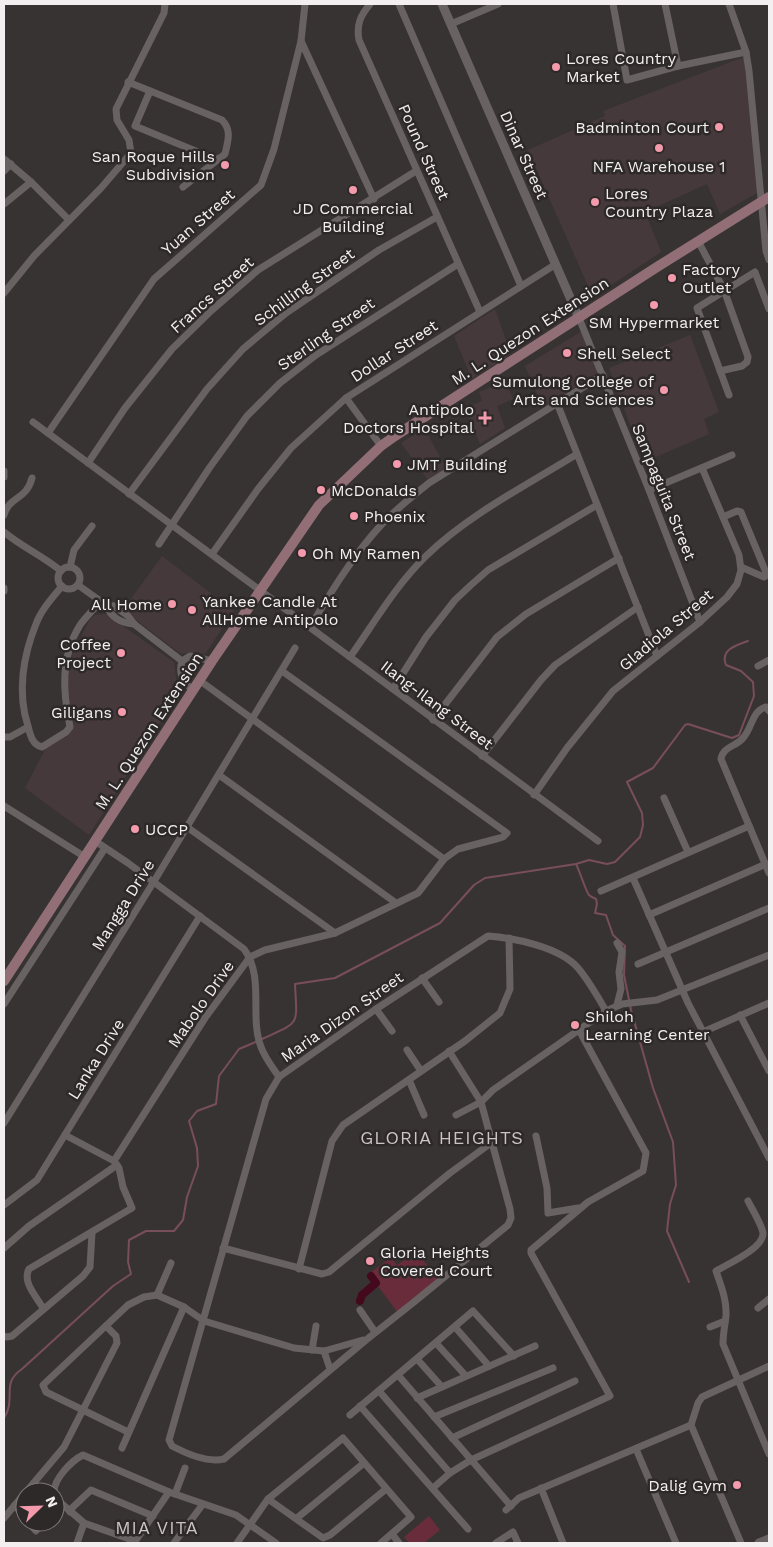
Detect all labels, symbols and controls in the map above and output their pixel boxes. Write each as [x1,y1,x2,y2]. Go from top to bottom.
place label: Lores Country Market [566,49,677,86]
marker: Lores Country Market [550,61,562,73]
street label: Pound Street [394,101,454,203]
street label: Dinar Street [496,108,552,202]
place label: Badminton Court [575,118,709,137]
marker: Badminton Court [713,121,725,133]
marker: NFA Warehouse 1 [653,142,665,154]
place label: San Roque Hills Subdivision [92,147,215,184]
place label: NFA Warehouse 1 [592,157,726,176]
marker: San Roque Hills Subdivision [219,159,231,171]
marker: JD Commercial Building [347,184,359,196]
place label: Lores Country Plaza [605,184,713,221]
street label: Yuan Street [158,185,239,259]
marker: Lores Country Plaza [589,196,601,208]
place label: JD Commercial Building [293,199,413,236]
street label: Schilling Street [250,244,358,330]
street label: Francs Street [166,252,258,337]
place label: Factory Outlet [682,260,741,297]
marker: Factory Outlet [666,272,678,284]
street label: M. L. Quezon Extension [448,273,612,389]
street label: Sterling Street [274,293,378,374]
marker: SM Hypermarket [648,299,660,311]
place label: SM Hypermarket [589,313,720,332]
street label: Dollar Street [347,316,441,386]
place label: Shell Select [577,344,671,363]
marker: Shell Select [561,347,573,359]
place label: Sumulong College of Arts and Sciences [492,372,655,409]
marker: Sumulong College of Arts and Sciences [658,384,670,396]
place label: Antipolo Doctors Hospital [343,400,474,437]
marker: Antipolo Doctors Hospital [478,411,492,425]
street label: Sampaguita Street [628,421,700,563]
place label: JMT Building [407,455,507,474]
marker: JMT Building [391,458,403,470]
place label: McDonalds [331,481,417,500]
marker: McDonalds [315,484,327,496]
place label: Phoenix [364,507,425,526]
marker: Phoenix [348,510,360,522]
place label: Oh My Ramen [312,544,420,563]
marker: Oh My Ramen [296,547,308,559]
street label: Gladiola Street [615,585,717,675]
place label: Yankee Candle At AllHome Antipolo [202,592,338,629]
place label: All Home [91,595,162,614]
marker: All Home [166,598,178,610]
marker: Yankee Candle At AllHome Antipolo [186,604,198,616]
place label: Coffee Project [56,635,111,672]
marker: Coffee Project [115,647,127,659]
street label: M. L. Quezon Extension [91,649,207,813]
street label: Ilang-Ilang Street [377,657,497,754]
place label: Giligans [51,703,112,722]
marker: Giligans [116,706,128,718]
place label: UCCP [145,820,188,839]
marker: UCCP [129,823,141,835]
street label: Mangga Drive [88,856,158,954]
street label: Mabolo Drive [164,957,238,1051]
street label: Maria Dizon Street [277,968,407,1066]
place label: Shiloh Learning Center [585,1007,710,1044]
street label: Lanka Drive [64,1015,128,1103]
marker: Shiloh Learning Center [569,1019,581,1031]
district label: GLORIA HEIGHTS [360,1127,524,1148]
place label: Gloria Heights Covered Court [380,1243,493,1280]
marker: Gloria Heights Covered Court [364,1255,376,1267]
place label: Dalig Gym [648,1476,727,1495]
marker: Dalig Gym [731,1479,743,1491]
north arrow [15,1482,65,1532]
text: N [43,1494,61,1510]
district label: MIA VITA [115,1517,199,1538]

